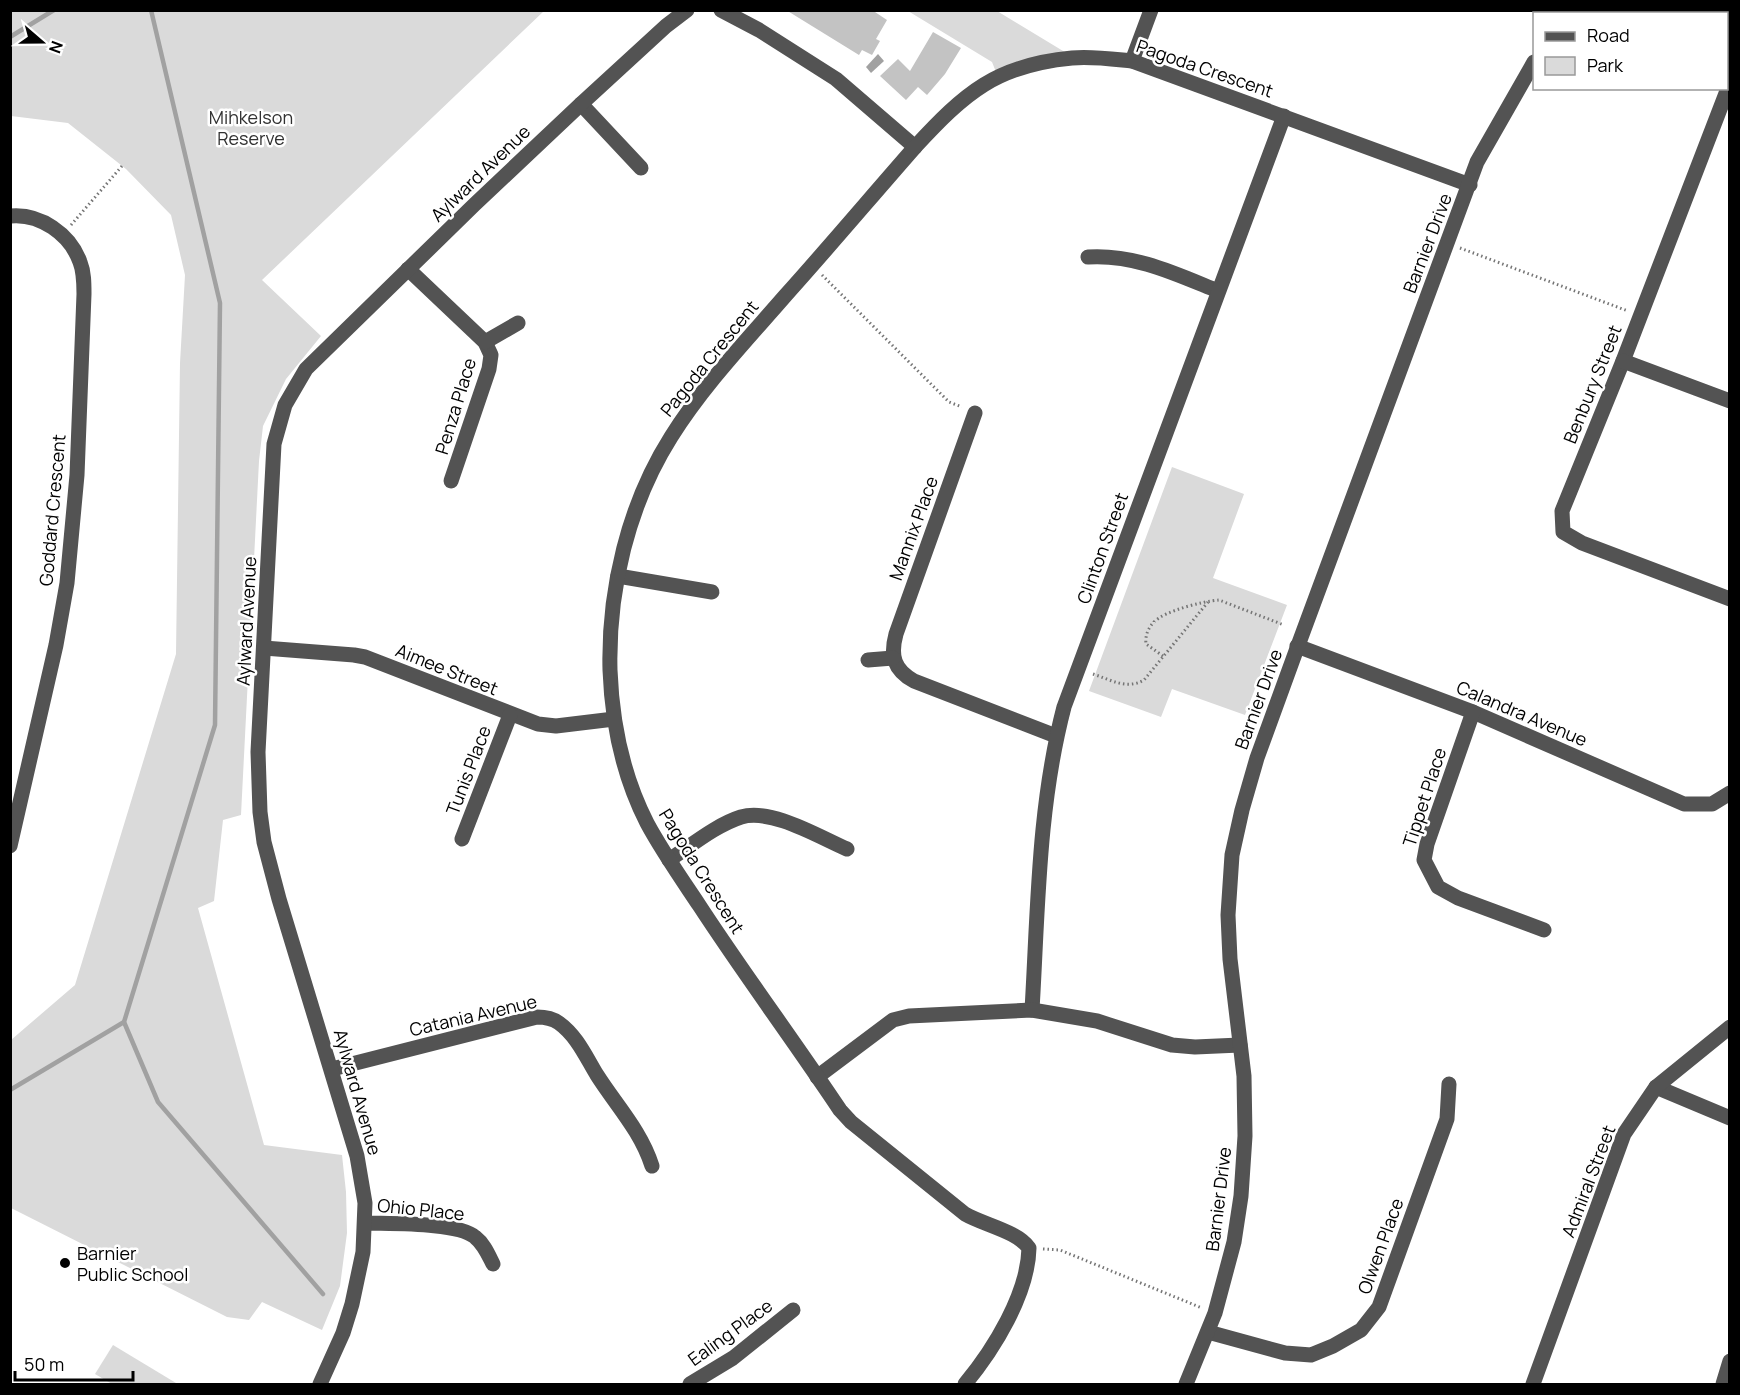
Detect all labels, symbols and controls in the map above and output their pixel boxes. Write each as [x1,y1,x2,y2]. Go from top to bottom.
north arrow [12,12,72,72]
legend [1533,12,1728,90]
text: Road [1587,23,1630,47]
street label: Pagoda Crescent [1133,33,1277,103]
text: N [44,38,68,56]
text: Park [1587,53,1624,77]
park label: Mihkelson Reserve [209,105,293,150]
street label: Aylward Avenue [425,119,535,227]
street label: Barnier Drive [1397,190,1457,296]
street label: Pagoda Crescent [655,295,763,421]
street label: Benbury Street [1557,321,1627,447]
street label: Penza Place [429,355,481,457]
street label: Goddard Crescent [33,433,71,587]
street label: Mannix Place [883,473,943,583]
street label: Clinton Street [1071,489,1133,607]
street label: Aylward Avenue [231,556,261,686]
street label: Aimee Street [392,638,502,700]
street label: Barnier Drive [1229,646,1287,752]
street label: Calandra Avenue [1453,675,1591,751]
street label: Tunis Place [440,722,496,818]
street label: Tippet Place [1397,744,1451,850]
street label: Pagoda Crescent [654,804,750,938]
street label: Catania Avenue [407,989,539,1041]
street label: Aylward Avenue [329,1026,387,1158]
street label: Admiral Street [1556,1121,1620,1241]
street label: Barnier Drive [1200,1145,1236,1253]
street label: Ohio Place [376,1192,466,1226]
street label: Olwen Place [1352,1195,1408,1297]
place label: Barnier Public School [77,1241,188,1286]
marker: Barnier Public School [58,1256,72,1270]
street label: Ealing Place [683,1293,777,1371]
scale bar [15,1344,134,1382]
text: 50 m [24,1352,64,1376]

